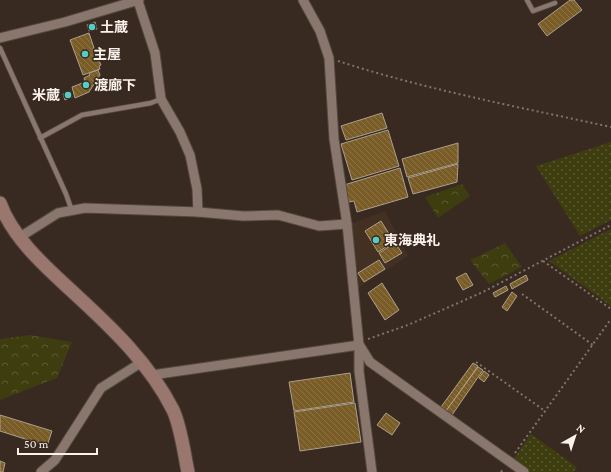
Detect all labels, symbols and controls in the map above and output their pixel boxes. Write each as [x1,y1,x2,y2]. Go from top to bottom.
place label: 土蔵 [100,19,128,35]
marker: 土蔵 [87,22,97,32]
place label: 主屋 [93,46,121,62]
marker: 主屋 [80,49,90,59]
place label: 渡廊下 [94,77,136,93]
marker: 渡廊下 [81,80,91,90]
place label: 米蔵 [32,87,60,103]
marker: 米蔵 [63,90,73,100]
place label: 東海典礼 [384,232,440,248]
marker: 東海典礼 [371,235,381,245]
north arrow [555,416,595,456]
text: N [575,421,588,436]
scale bar [18,430,97,456]
text: 50 m [24,437,49,451]

